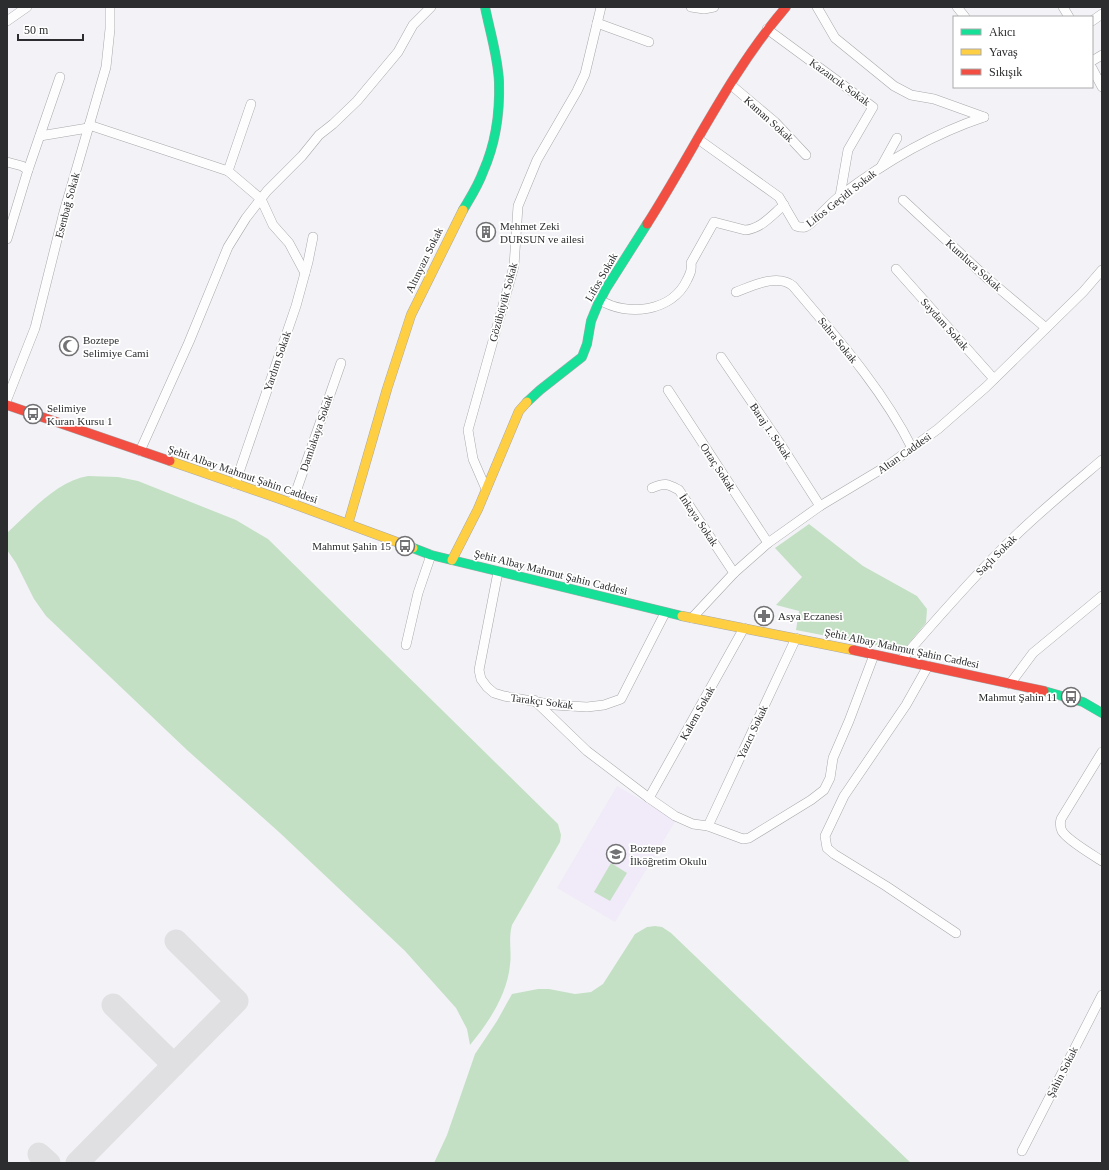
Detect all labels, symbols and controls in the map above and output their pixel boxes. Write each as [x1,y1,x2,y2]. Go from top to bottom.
scale bar [18,16,83,42]
legend [953,16,1093,88]
text: 50 m [24,23,49,37]
text: Akıcı [989,25,1016,39]
text: Yavaş [989,45,1018,59]
street label: Kazancık Sokak [807,56,873,108]
text: Sıkışık [989,65,1022,79]
street label: Kaman Sokak [742,94,796,145]
street label: Lifos Geçidi Sokak [804,167,879,229]
street label: Esenbağ Sokak [52,170,82,239]
place label: Mehmet Zeki DURSUN ve ailesi [500,220,584,245]
building icon: Mehmet Zeki DURSUN ve ailesi [475,221,497,243]
street label: Altınyazı Sokak [403,225,445,295]
street label: Kumluca Sokak [944,237,1005,293]
street label: Lifos Sokak [582,250,620,303]
street label: Gözübüyük Sokak [487,261,519,343]
street label: Saydam Sokak [919,296,972,353]
street label: Sahra Sokak [816,315,860,366]
street label: Yardım Sokak [261,329,293,393]
place label: Boztepe Selimiye Cami [83,334,149,359]
mosque icon: Boztepe Selimiye Cami [58,335,80,357]
street label: Damlakaya Sokak [297,393,335,473]
street label: Baraj 1. Sokak [748,401,794,462]
place label: Selimiye Kuran Kursu 1 [47,402,112,427]
bus stop icon: Selimiye Kuran Kursu 1 [22,403,44,425]
street label: Altan Caddesi [875,430,933,476]
street label: Ortaç Sokak [698,441,738,494]
street label: Şehit Albay Mahmut Şahin Caddesi [167,443,319,505]
street label: İnkaya Sokak [677,492,721,549]
street label: Saçlı Sokak [973,532,1019,578]
bus stop icon: Mahmut Şahin 15 [394,535,416,557]
place label: Mahmut Şahin 15 [312,540,391,552]
street label: Şehit Albay Mahmut Şahin Caddesi [473,547,629,597]
pharmacy icon: Asya Eczanesi [753,605,775,627]
place label: Asya Eczanesi [778,610,842,622]
street label: Şehit Albay Mahmut Şahin Caddesi [824,626,980,670]
street label: Kalem Sokak [677,684,717,742]
bus stop icon: Mahmut Şahin 11 [1060,686,1082,708]
street label: Tarakçı Sokak [510,691,575,711]
place label: Mahmut Şahin 11 [979,691,1057,703]
street label: Yazıcı Sokak [734,703,770,761]
place label: Boztepe İlköğretim Okulu [630,842,707,867]
school or university icon: Boztepe İlköğretim Okulu [605,843,627,865]
street label: Şahin Sokak [1044,1044,1080,1099]

